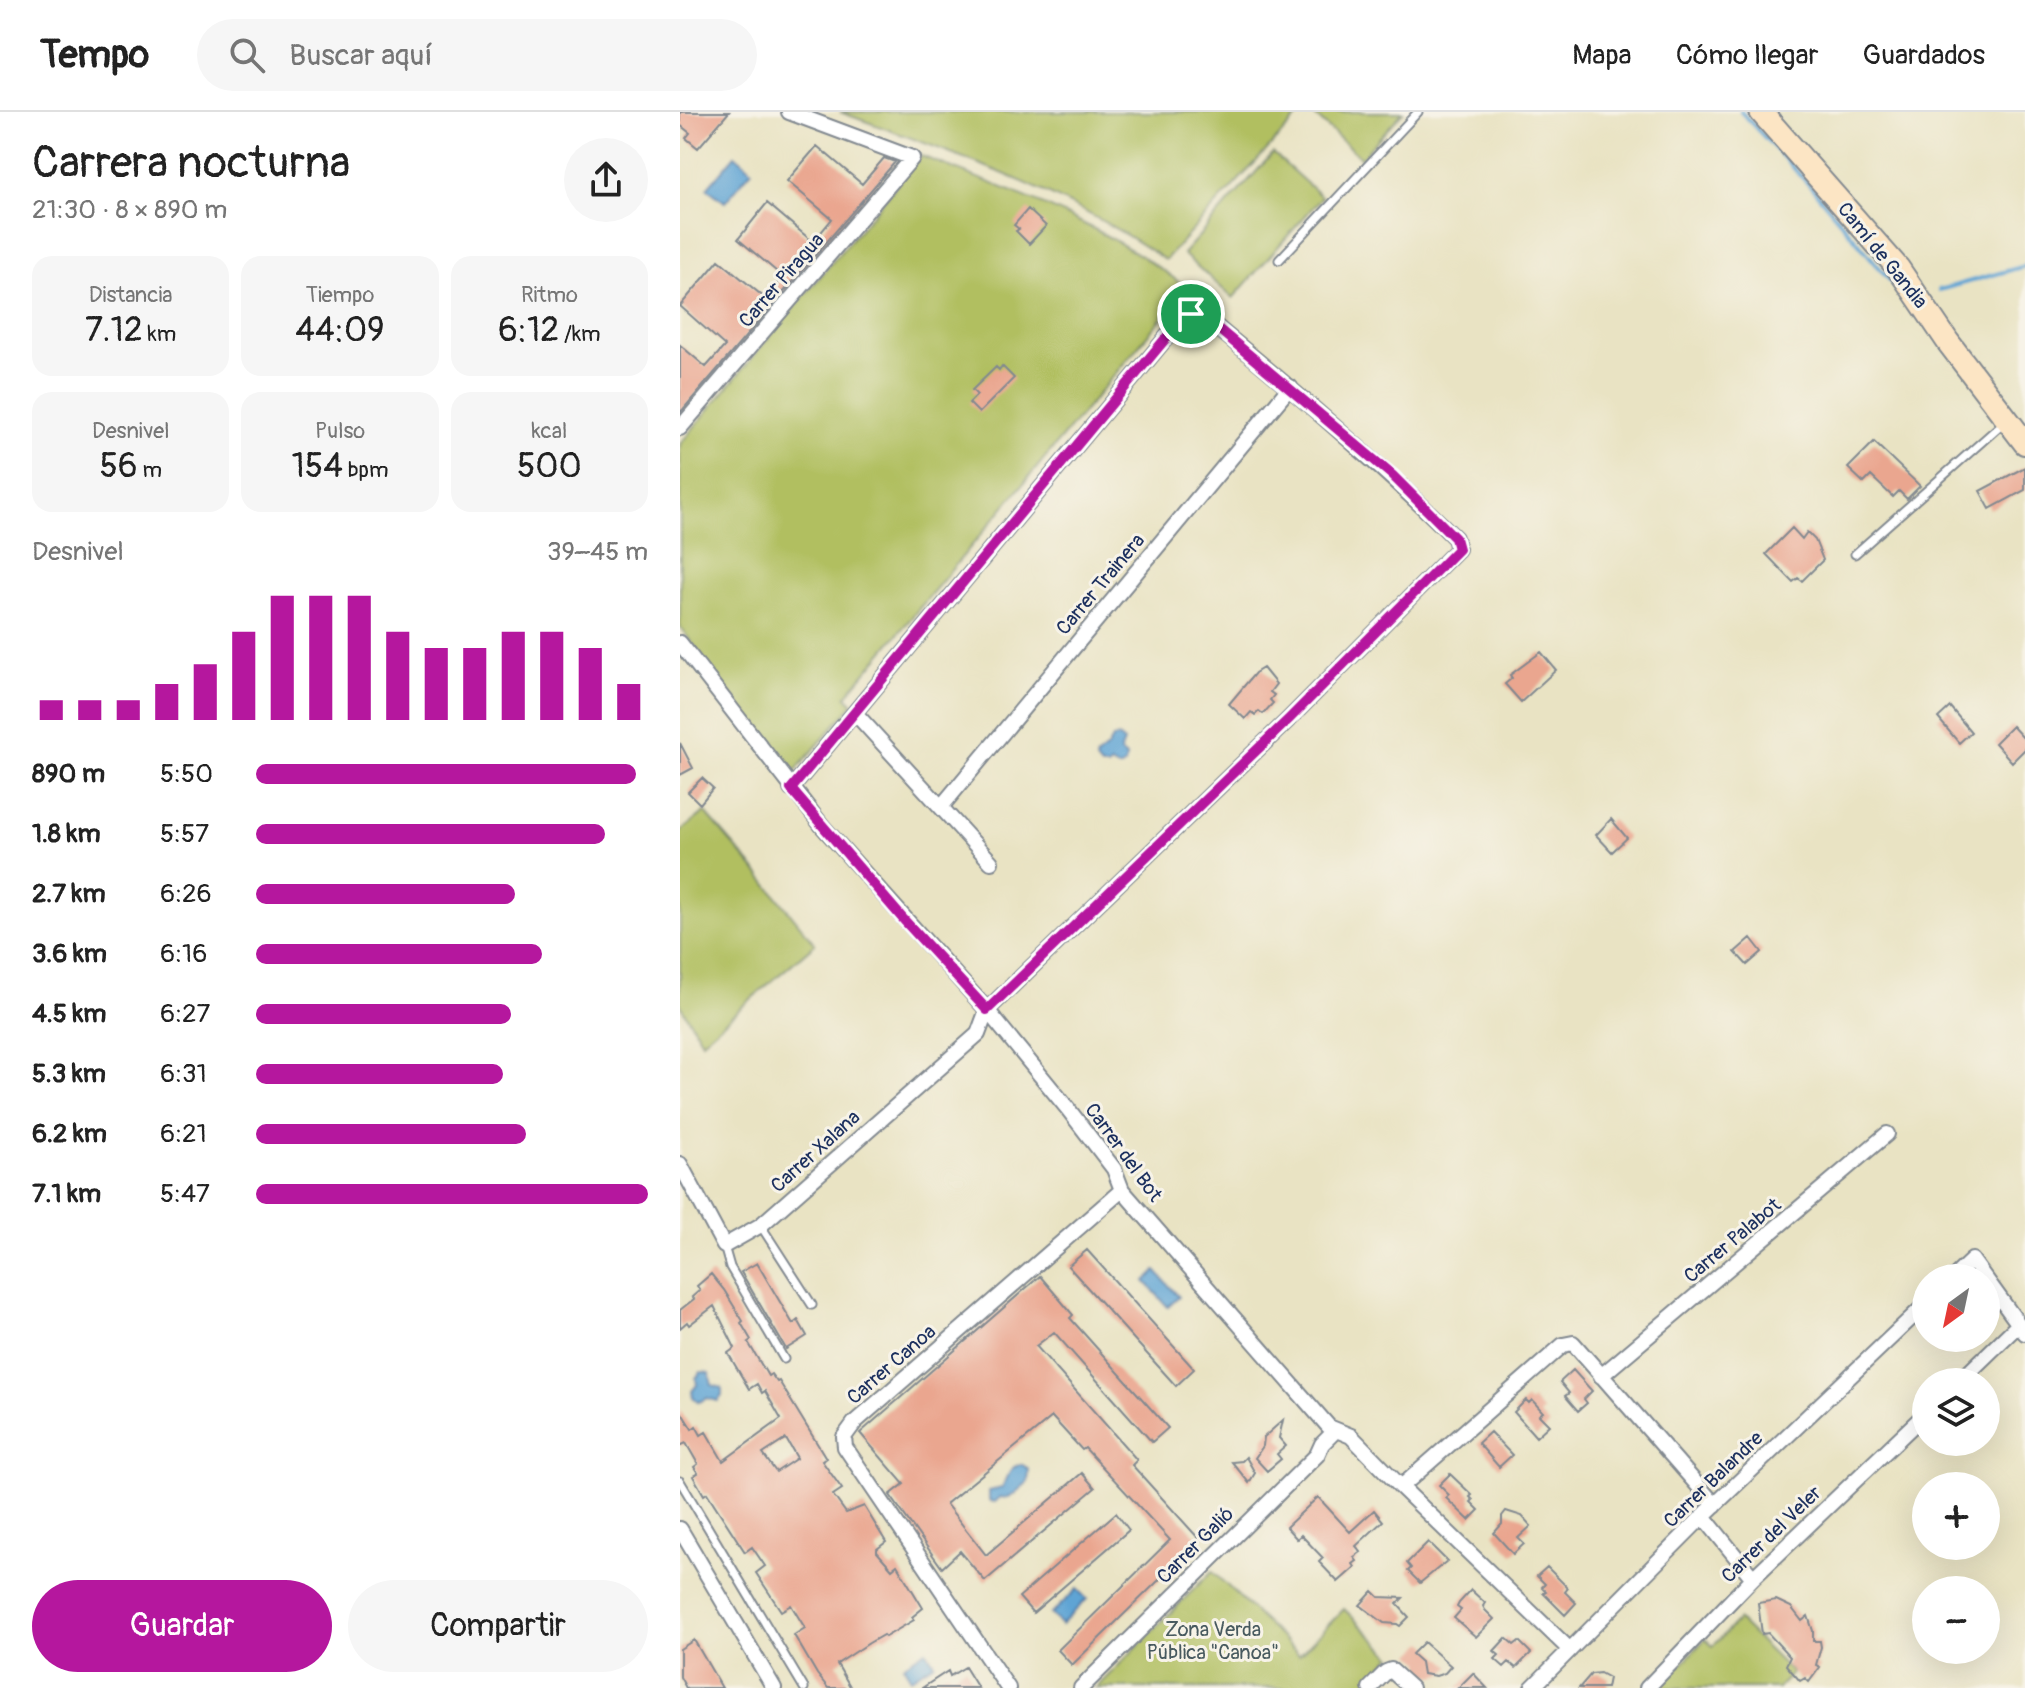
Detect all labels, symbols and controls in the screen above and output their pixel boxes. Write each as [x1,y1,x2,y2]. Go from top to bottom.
search box [197,19,757,91]
text: Tempo [40,31,149,79]
icon: search [225,33,269,77]
text: Buscar aquí [289,37,433,74]
text: Mapa [1572,38,1632,73]
text: Cómo llegar [1676,38,1818,73]
text: Guardados [1862,38,1985,73]
text: Carrera nocturna [32,136,350,191]
button: share [564,138,648,222]
text: 21:30 · 8 × 890 m [32,194,227,226]
street label: Camí de Gandia [1832,197,1933,313]
street label: Carrer Piragua [733,228,829,333]
pin [1157,280,1225,348]
text: Distancia [89,281,173,309]
text: Tiempo [306,281,374,309]
text: Ritmo [521,281,578,309]
icon: arrive [1169,292,1213,336]
text: 7.12 [85,309,143,352]
text: 44:09 [295,309,385,352]
text: 6:12 [498,309,559,352]
text: km [143,320,176,348]
text: /km [559,320,601,348]
text: Desnivel [92,417,169,445]
text: Pulso [315,417,365,445]
text: kcal [531,417,567,445]
text: 56 [99,445,138,488]
text: 154 [292,445,343,488]
text: 500 [517,445,582,488]
text: m [138,456,162,484]
text: bpm [343,456,388,484]
street label: Carrer Trainera [1051,528,1150,640]
text: Desnivel [32,536,124,568]
text: 39–45 m [547,536,648,568]
text: 890 m [32,758,105,790]
text: 5:50 [160,758,213,790]
text: 1.8 km [32,818,101,850]
text: 5:57 [160,818,209,850]
text: 2.7 km [32,878,106,910]
text: 6:26 [160,878,212,910]
text: 3.6 km [32,938,107,970]
text: 6:16 [160,938,207,970]
text: 4.5 km [32,998,106,1030]
text: 6:27 [160,998,210,1030]
text: 5.3 km [32,1058,106,1090]
text: 6:31 [160,1058,207,1090]
street label: Carrer del Bot [1079,1098,1168,1207]
street label: Carrer Xalana [766,1105,865,1198]
text: 6.2 km [32,1118,107,1150]
text: 6:21 [160,1118,207,1150]
text: 7.1 km [32,1178,101,1210]
text: 5:47 [160,1178,210,1210]
street label: Carrer Palabot [1679,1192,1787,1288]
north arrow [1912,1264,2000,1352]
map controls [1912,1264,2000,1664]
street label: Carrer Canoa [842,1319,941,1410]
button: layers [1912,1368,2000,1456]
street label: Carrer Balandre [1658,1426,1768,1533]
button: + [1912,1472,2000,1560]
street label: Carrer del Veler [1716,1480,1827,1588]
street label: Carrer Galió [1152,1502,1239,1589]
button: − [1912,1576,2000,1664]
button: Guardar [32,1580,332,1672]
button: Compartir [348,1580,648,1672]
park label: Zona Verda Pública "Canoa" [1147,1617,1279,1665]

